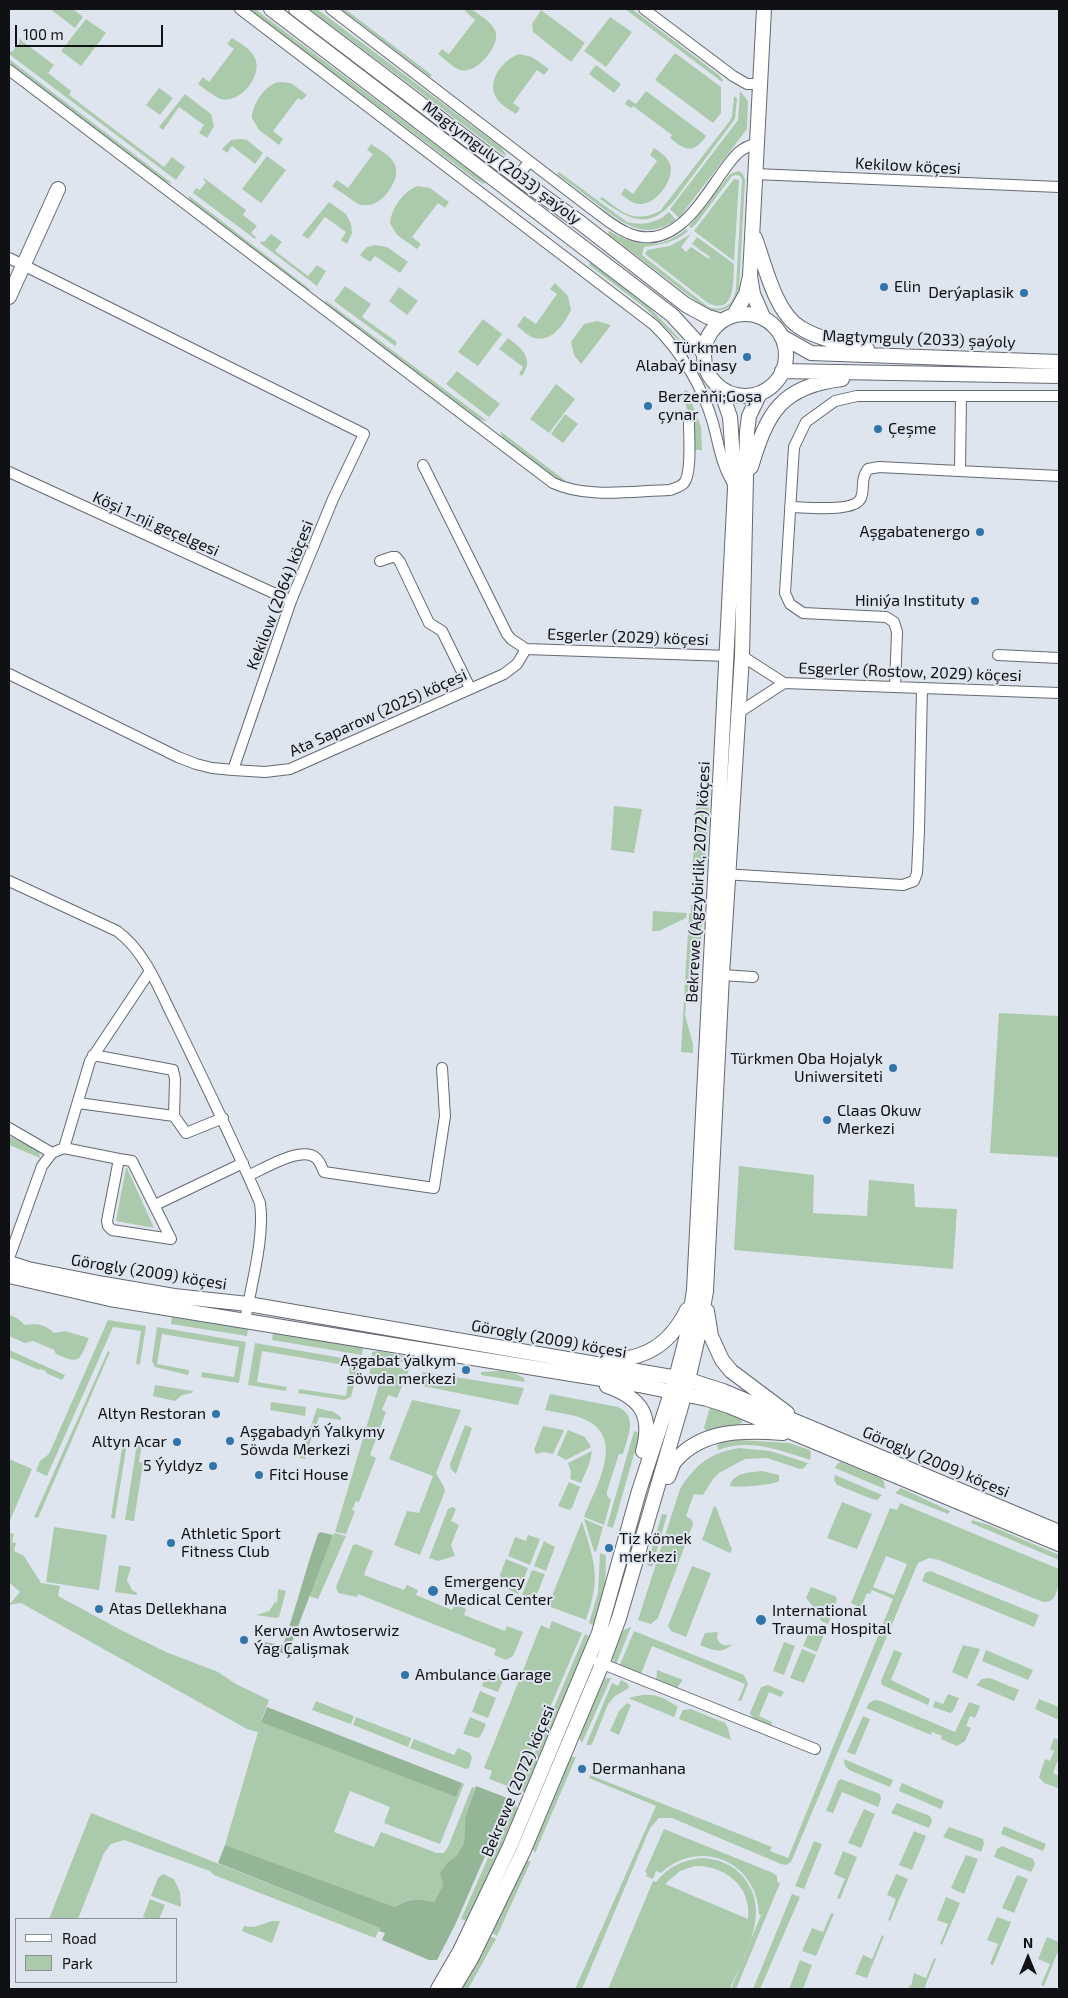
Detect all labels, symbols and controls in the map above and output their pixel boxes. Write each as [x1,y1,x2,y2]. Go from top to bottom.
scale bar [18,15,165,47]
text: 100 m [23,25,64,43]
street label: Magtymguly (2033) şaýoly [419,97,585,229]
street label: Kekilow köçesi [855,154,961,178]
place label: Elin [894,277,921,297]
marker: Elin [878,281,890,293]
place label: Derýaplasik [928,283,1014,303]
marker: Derýaplasik [1018,287,1030,299]
street label: Magtymguly (2033) şaýoly [822,326,1016,352]
place label: Türkmen Alabaý binasy [636,338,737,376]
marker: Türkmen Alabaý binasy [741,351,753,363]
place label: Berzeňňi;Goşa çynar [658,387,762,425]
marker: Berzeňňi;Goşa çynar [642,400,654,412]
place label: Çeşme [888,419,936,439]
marker: Çeşme [872,423,884,435]
street label: Köşi 1-nji geçelgesi [90,487,222,561]
street label: Kekilow (2064) köçesi [243,518,317,672]
place label: Aşgabatenergo [860,522,970,542]
marker: Aşgabatenergo [974,526,986,538]
place label: Hiniýa Instituty [855,591,965,611]
marker: Hiniýa Instituty [969,595,981,607]
street label: Esgerler (2029) köçesi [547,625,709,649]
street label: Esgerler (Rostow, 2029) köçesi [798,659,1022,685]
street label: Ata Saparow (2025) köçesi [286,665,470,761]
street label: Bekrewe (Agzybirlik, 2072) köçesi [682,761,714,1003]
place label: Türkmen Oba Hojalyk Uniwersiteti [730,1049,883,1087]
marker: Türkmen Oba Hojalyk Uniwersiteti [887,1062,899,1074]
place label: Claas Okuw Merkezi [837,1101,921,1139]
marker: Claas Okuw Merkezi [821,1114,833,1126]
street label: Görogly (2009) köçesi [70,1250,228,1294]
street label: Görogly (2009) köçesi [470,1316,628,1362]
place label: Aşgabat ýalkym söwda merkezi [340,1351,456,1389]
marker: Aşgabat ýalkym söwda merkezi [460,1364,472,1376]
place label: Altyn Restoran [98,1404,206,1424]
marker: Altyn Restoran [210,1408,222,1420]
place label: Aşgabadyň Ýalkymy Söwda Merkezi [240,1422,385,1460]
street label: Görogly (2009) köçesi [860,1422,1012,1502]
place label: Altyn Acar [92,1432,167,1452]
marker: Aşgabadyň Ýalkymy Söwda Merkezi [224,1435,236,1447]
marker: Altyn Acar [171,1436,183,1448]
place label: 5 Ýyldyz [143,1456,203,1476]
marker: 5 Ýyldyz [207,1460,219,1472]
place label: Fitci House [269,1465,349,1485]
marker: Fitci House [253,1469,265,1481]
place label: Athletic Sport Fitness Club [181,1524,281,1562]
place label: Tiz kömek merkezi [619,1529,692,1567]
marker: Athletic Sport Fitness Club [165,1537,177,1549]
marker: Tiz kömek merkezi [603,1542,615,1554]
place label: Emergency Medical Center [444,1572,553,1610]
marker: Emergency Medical Center [426,1584,440,1598]
place label: Atas Dellekhana [109,1599,227,1619]
place label: International Trauma Hospital [772,1601,891,1639]
marker: Atas Dellekhana [93,1603,105,1615]
marker: International Trauma Hospital [754,1613,768,1627]
place label: Kerwen Awtoserwiz Ýag Çalişmak [254,1621,399,1659]
marker: Kerwen Awtoserwiz Ýag Çalişmak [238,1634,250,1646]
place label: Ambulance Garage [415,1665,551,1685]
marker: Ambulance Garage [399,1669,411,1681]
street label: Bekrewe (2072) köçesi [477,1702,559,1860]
place label: Dermanhana [592,1759,686,1779]
marker: Dermanhana [576,1763,588,1775]
legend [15,1918,178,1983]
text: Road [62,1929,97,1947]
north arrow [1003,1933,1053,1983]
text: N [1023,1934,1033,1951]
text: Park [62,1954,93,1972]

